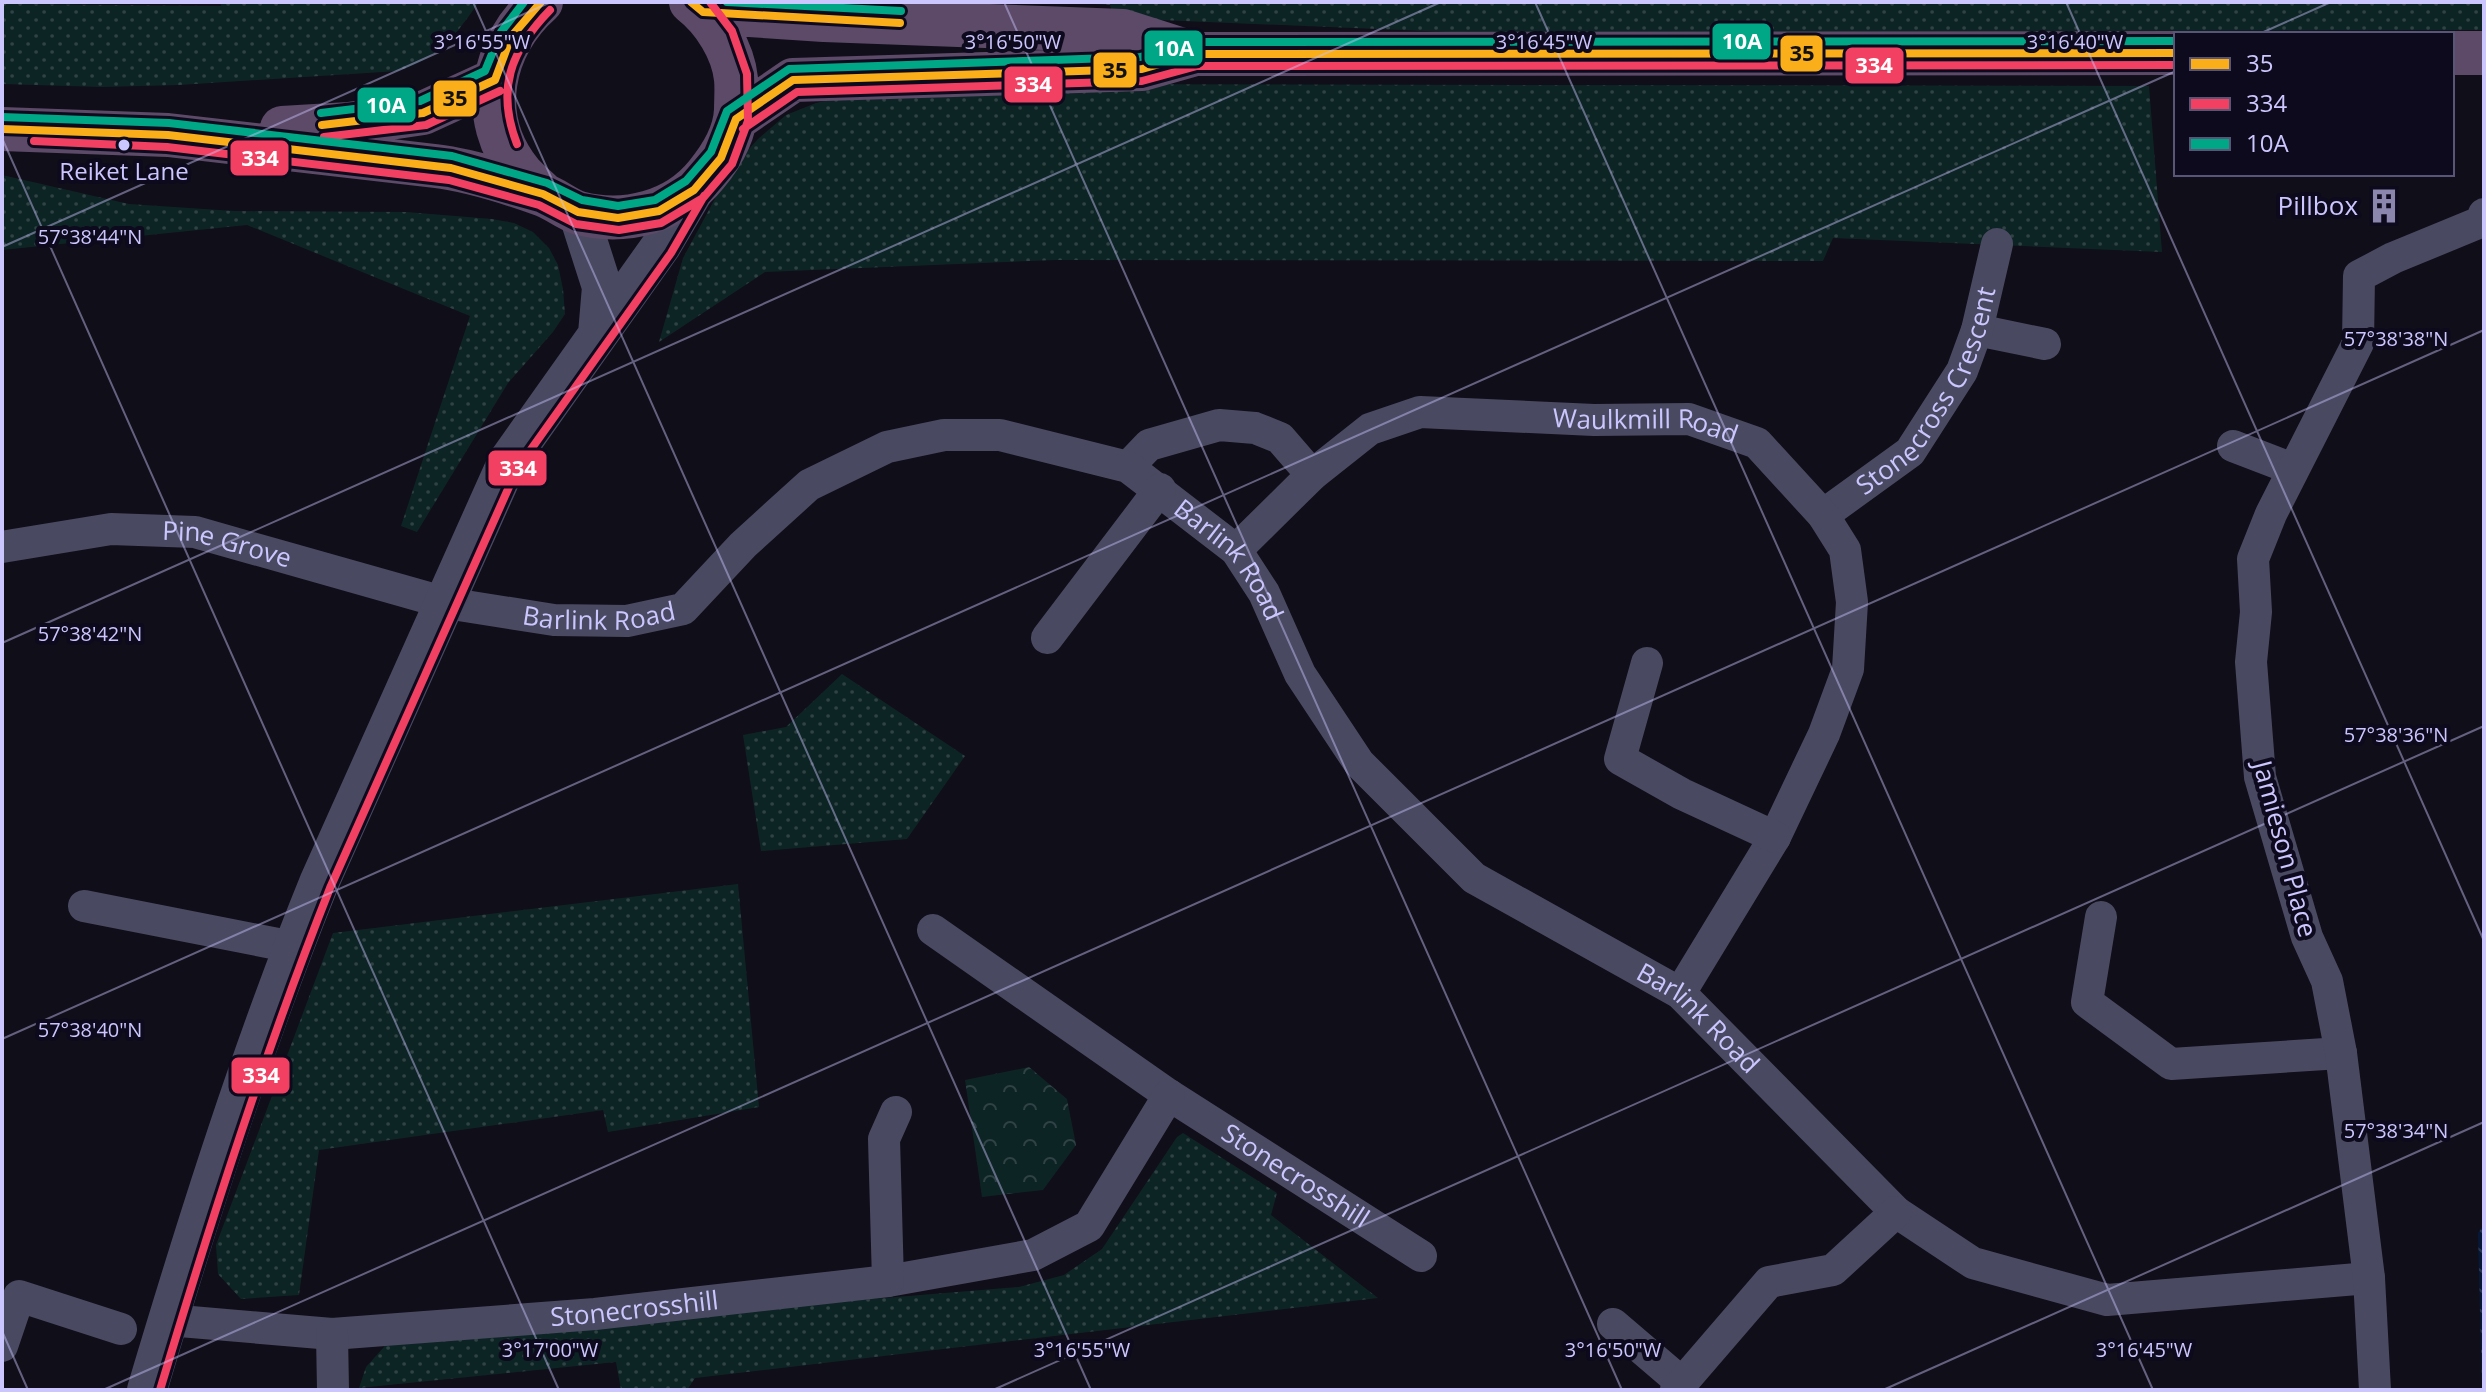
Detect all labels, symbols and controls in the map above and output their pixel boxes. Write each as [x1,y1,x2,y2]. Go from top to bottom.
line badge: 10A [1711,22,1772,61]
text: 10A [1722,25,1763,55]
text: 3°16'55"W [434,28,531,55]
text: 3°16'50"W [965,28,1062,55]
text: 3°16'45"W [1496,28,1593,55]
text: 3°16'40"W [2027,28,2124,55]
line badge: 10A [1143,29,1204,67]
text: 10A [1154,32,1195,62]
legend [2174,32,2454,176]
line badge: 35 [1779,34,1824,73]
text: 35 [1789,37,1815,67]
line badge: 334 [1844,46,1905,85]
text: 35 [2246,46,2273,79]
text: 334 [1855,49,1893,79]
line badge: 35 [1092,51,1138,89]
text: 35 [1102,54,1128,84]
line badge: 334 [1003,65,1064,104]
text: 334 [1014,68,1052,98]
line badge: 35 [432,79,478,118]
text: 35 [442,82,468,112]
line badge: 10A [356,86,417,124]
text: 334 [2246,86,2287,119]
text: 10A [366,89,407,119]
text: 10A [2246,126,2289,159]
marker: Reiket Lane [116,137,132,153]
line badge: 334 [229,139,290,177]
text: 334 [241,142,279,172]
place label: Reiket Lane [59,154,189,187]
place label: Pillbox [2278,187,2358,223]
building icon: Pillbox [2365,187,2403,225]
text: 57°38'44"N [38,223,142,250]
street label: Stonecross Crescent [1848,283,2003,502]
text: 57°38'38"N [2344,325,2448,352]
street label: Waulkmill Road [1552,399,1743,452]
line badge: 334 [487,449,548,487]
text: 334 [499,452,537,482]
street label: Barlink Road [1167,490,1293,626]
street label: Pine Grove [162,512,296,575]
street label: Barlink Road [520,592,679,638]
text: 57°38'42"N [38,620,142,647]
text: 57°38'36"N [2344,721,2448,748]
street label: Jamieson Place [2244,754,2327,941]
street label: Barlink Road [1631,953,1768,1081]
text: 57°38'40"N [38,1016,142,1043]
line badge: 334 [230,1056,291,1095]
text: 334 [242,1059,280,1089]
street label: Stonecrosshill [1215,1114,1377,1236]
text: 57°38'34"N [2344,1117,2448,1144]
street label: Stonecrosshill [549,1281,720,1334]
text: 3°17'00"W [502,1336,599,1363]
text: 3°16'55"W [1034,1336,1131,1363]
text: 3°16'50"W [1565,1336,1662,1363]
text: 3°16'45"W [2096,1336,2193,1363]

